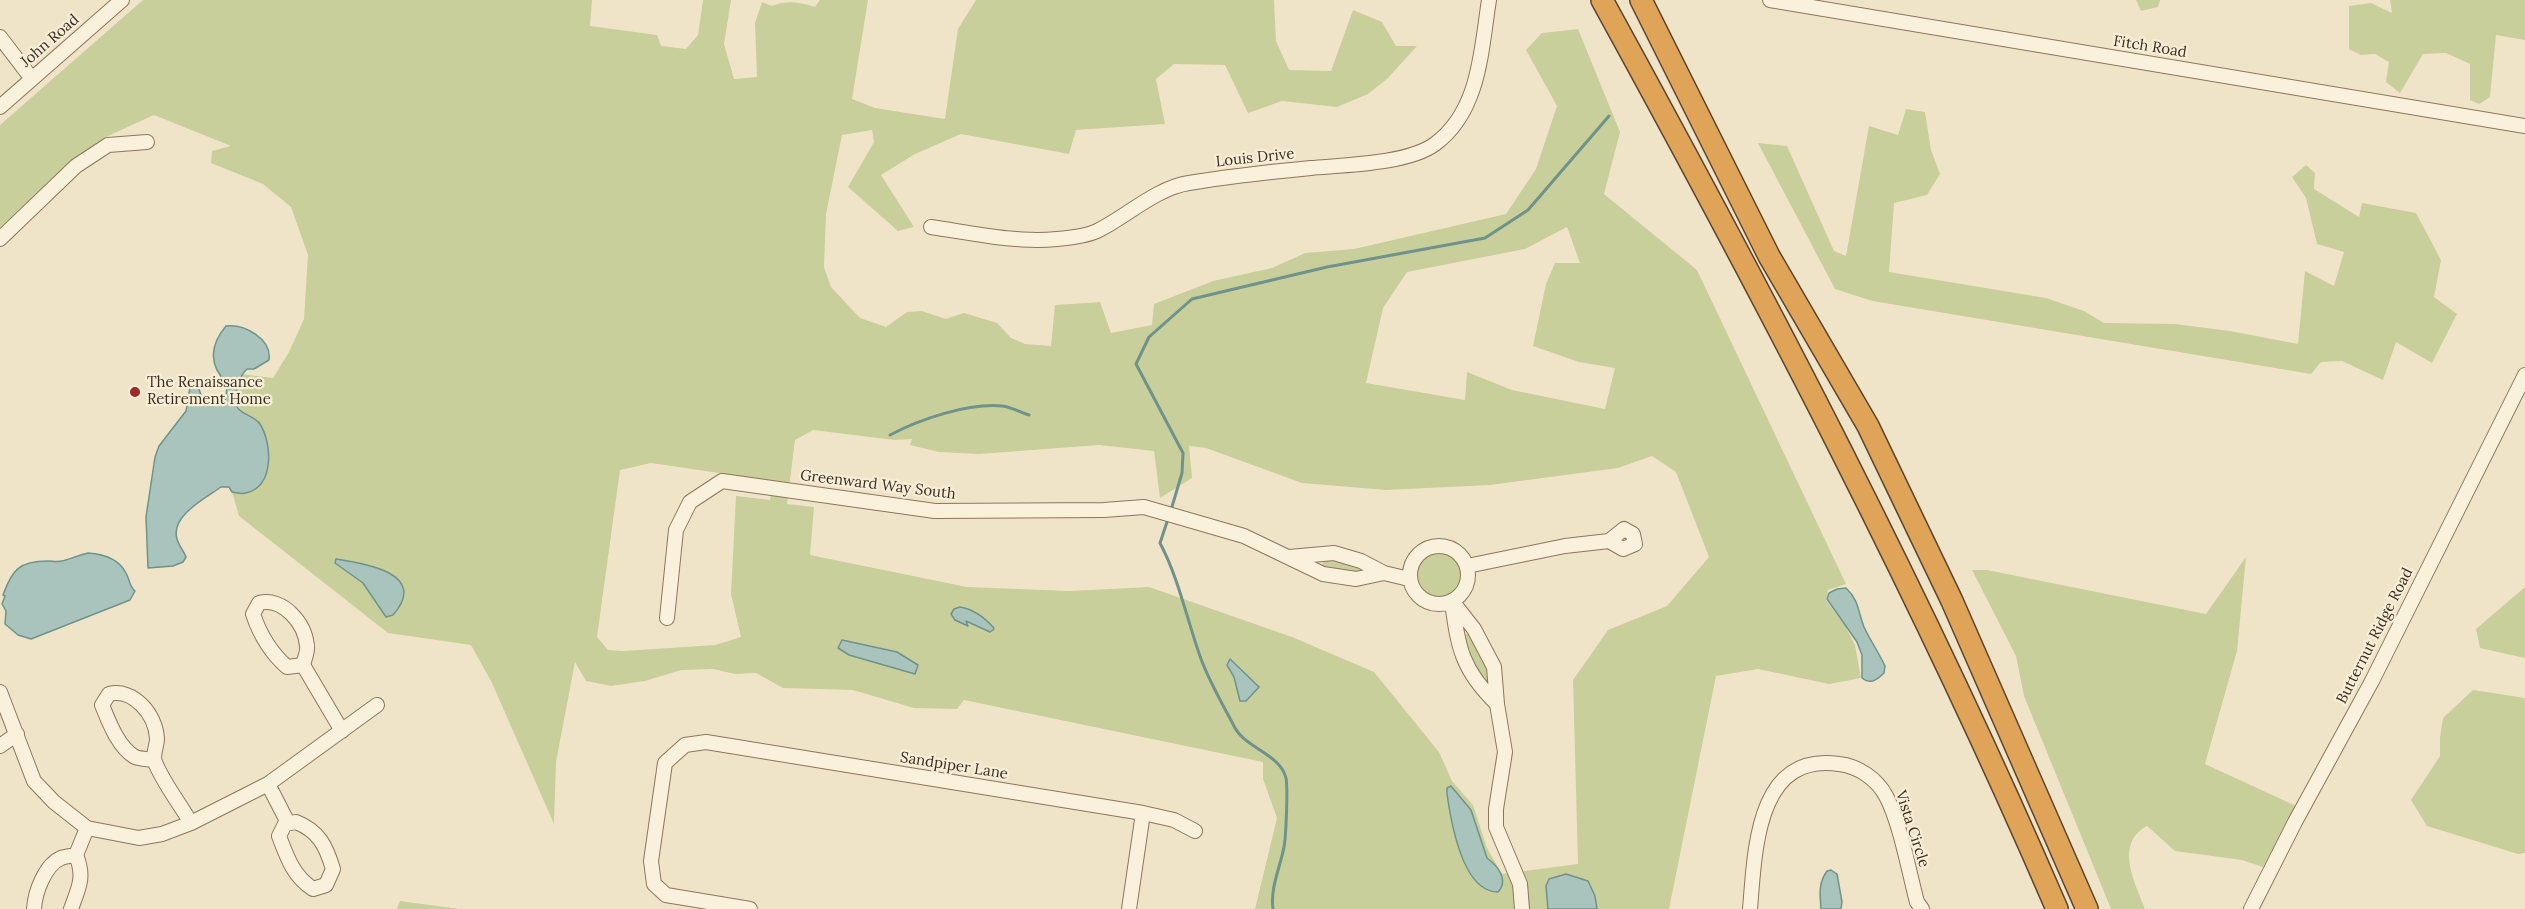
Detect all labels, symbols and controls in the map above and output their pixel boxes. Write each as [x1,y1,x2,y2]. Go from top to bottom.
street label: John Road [17,11,83,71]
street label: Fitch Road [2112,32,2188,62]
street label: Louis Drive [1215,145,1295,171]
place label: The Renaissance Retirement Home [147,374,271,409]
marker: The Renaissance Retirement Home [128,385,142,399]
street label: Greenward Way South [799,467,957,503]
street label: Butternut Ridge Road [2333,565,2417,707]
street label: Sandpiper Lane [899,749,1009,783]
street label: Vista Circle [1891,788,1933,870]

